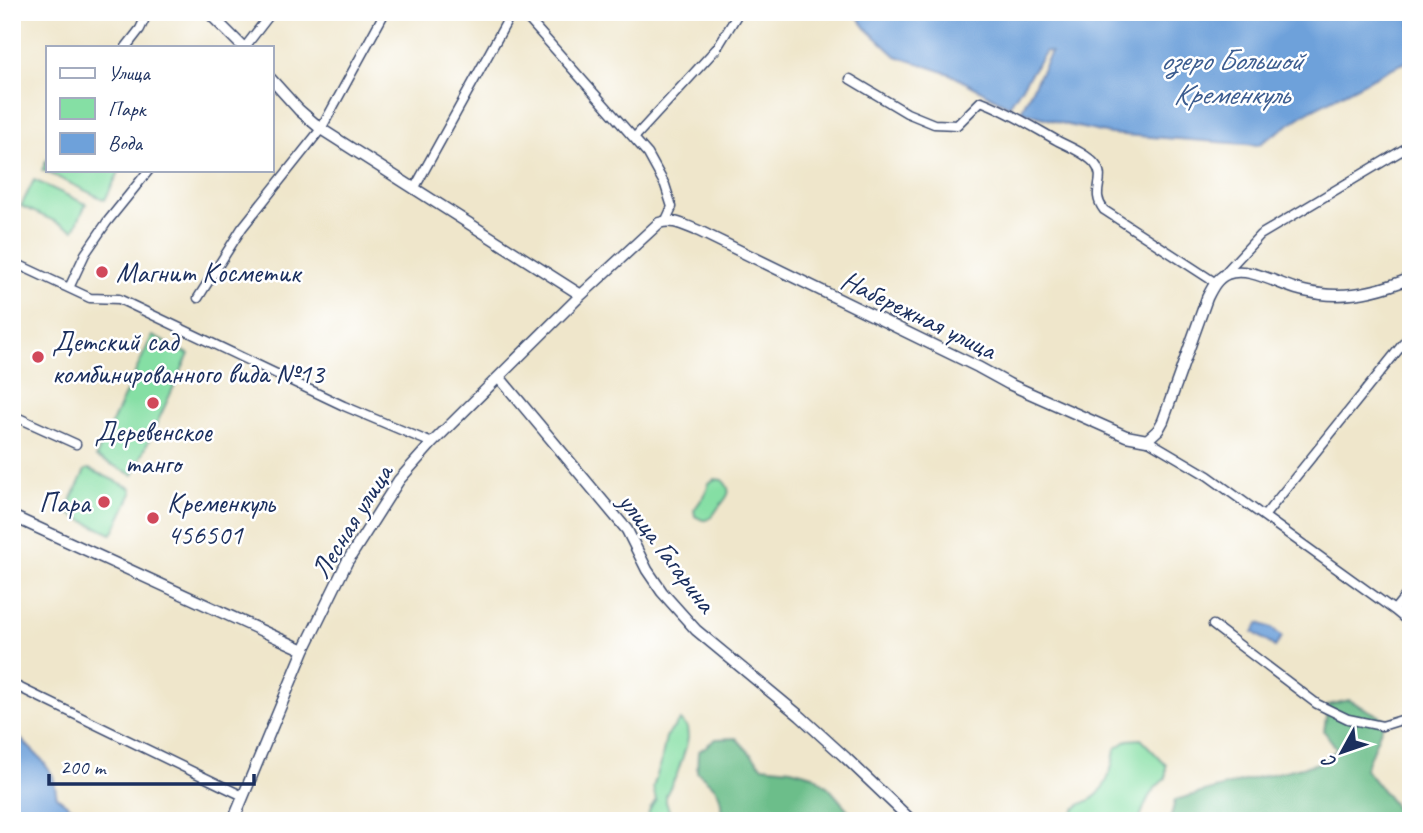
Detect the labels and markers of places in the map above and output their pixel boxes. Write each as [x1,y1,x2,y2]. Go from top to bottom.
place label: Магнит Косметик [116,255,303,290]
marker: Магнит Косметик [94,264,110,280]
place label: Детский сад комбинированного вида №13 [52,324,326,391]
marker: Детский сад комбинированного вида №13 [30,349,46,365]
marker: Деревенское танго [145,395,161,411]
place label: Деревенское танго [95,414,213,481]
place label: Пара [39,485,92,520]
place label: Кременкуль 456501 [167,485,277,552]
marker: Пара [96,494,112,510]
marker: Кременкуль 456501 [145,510,161,526]

